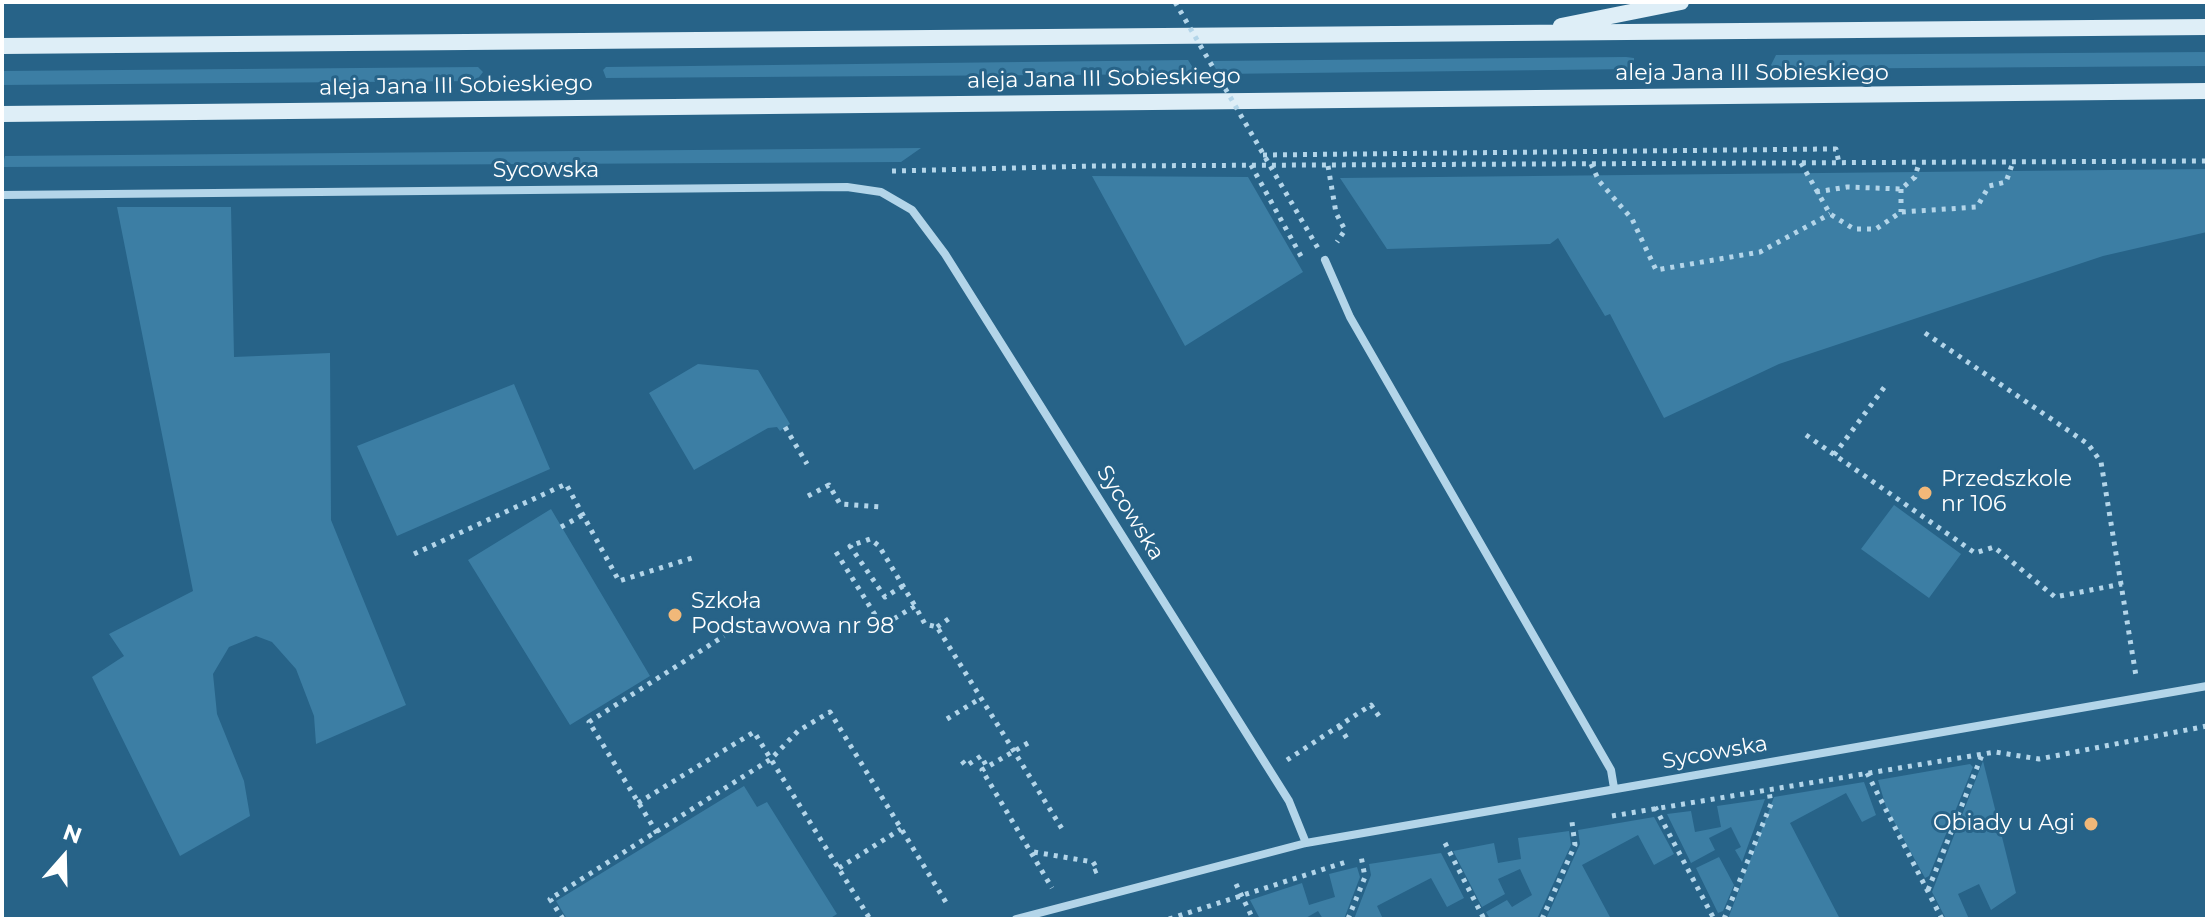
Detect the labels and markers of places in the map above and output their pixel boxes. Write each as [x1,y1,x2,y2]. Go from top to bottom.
place label: Przedszkole nr 106 [1941,467,2072,518]
marker: Przedszkole nr 106 [1916,484,1934,502]
place label: Szkoła Podstawowa nr 98 [691,589,894,640]
marker: Szkoła Podstawowa nr 98 [666,606,684,624]
place label: Obiady u Agi [1933,811,2075,837]
marker: Obiady u Agi [2082,815,2100,833]

